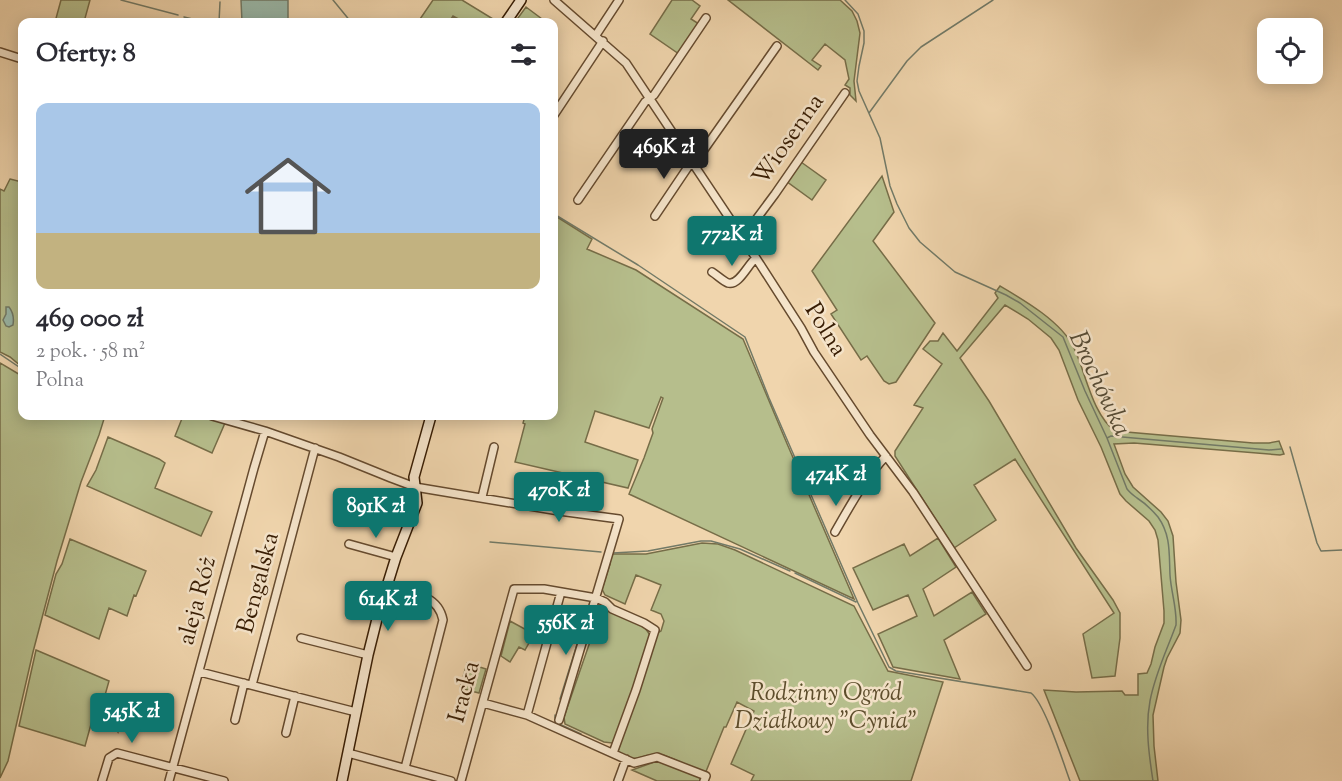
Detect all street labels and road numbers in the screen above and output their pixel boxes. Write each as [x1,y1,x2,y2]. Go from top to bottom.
street label: Wiosenna [745,87,833,193]
street label: Polna [795,297,855,363]
street label: Bengalska [229,529,289,637]
street label: aleja Róż [170,553,226,649]
street label: Iracka [440,657,490,727]

